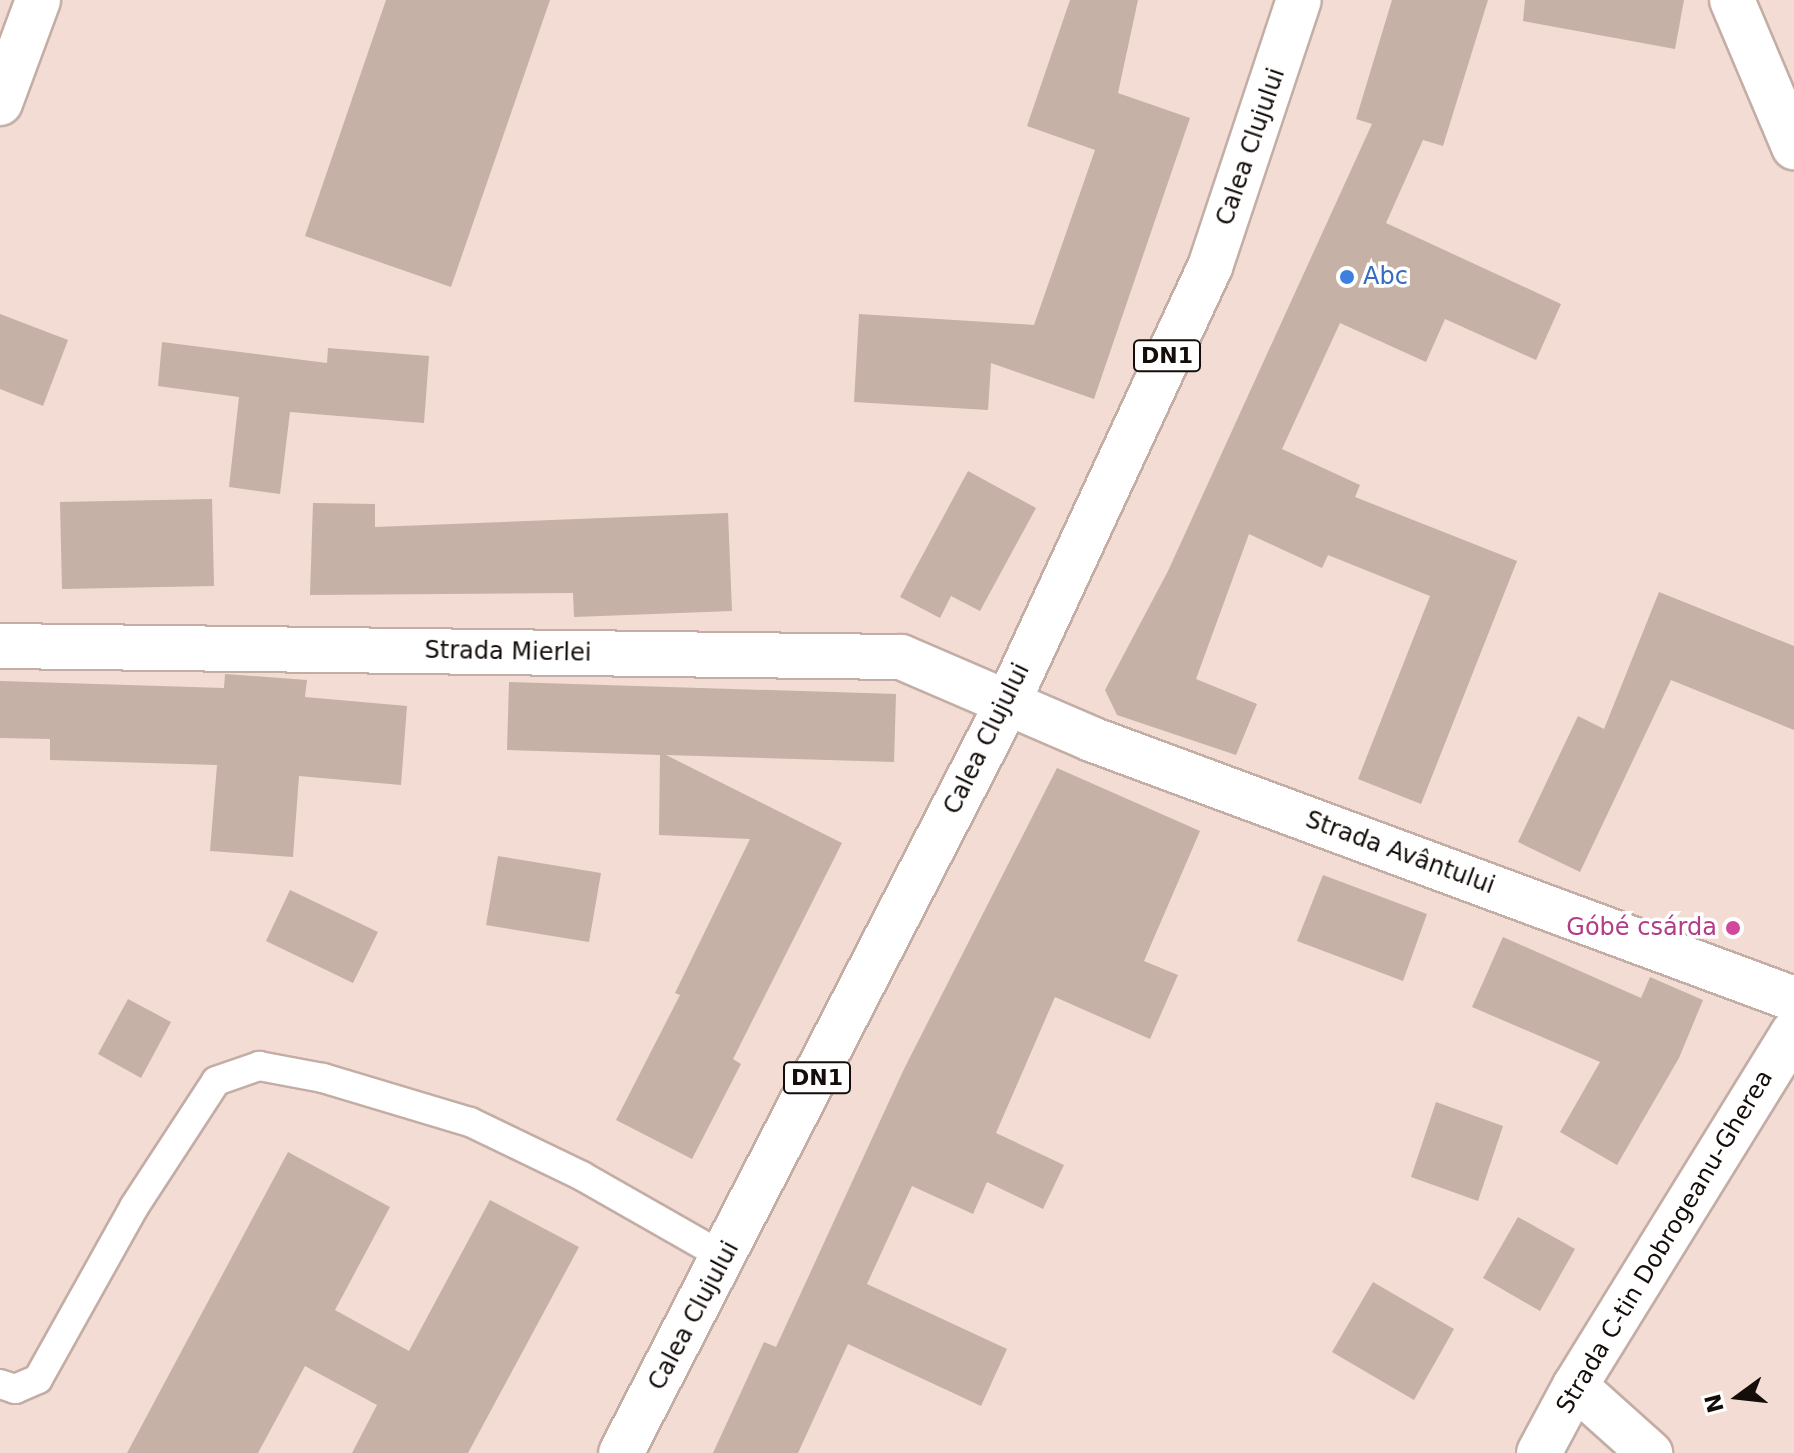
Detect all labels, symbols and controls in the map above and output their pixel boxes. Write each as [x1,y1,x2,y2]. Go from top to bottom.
street label: Calea Clujului [1211,65,1291,229]
place label: Abc [1363,263,1408,291]
marker: Abc [1338,268,1356,286]
road number: DN1 [1133,338,1201,374]
street label: Strada Mierlei [424,636,592,668]
street label: Calea Clujului [938,659,1036,819]
street label: Strada Avântului [1302,805,1498,901]
place label: Góbé csárda [1566,914,1717,942]
marker: Góbé csárda [1724,919,1742,937]
road number: DN1 [783,1060,851,1096]
street label: Strada C-tin Dobrogeanu-Gherea [1551,1065,1779,1419]
street label: Calea Clujului [643,1237,745,1395]
north arrow [1698,1357,1778,1437]
text: N [1700,1391,1729,1415]

